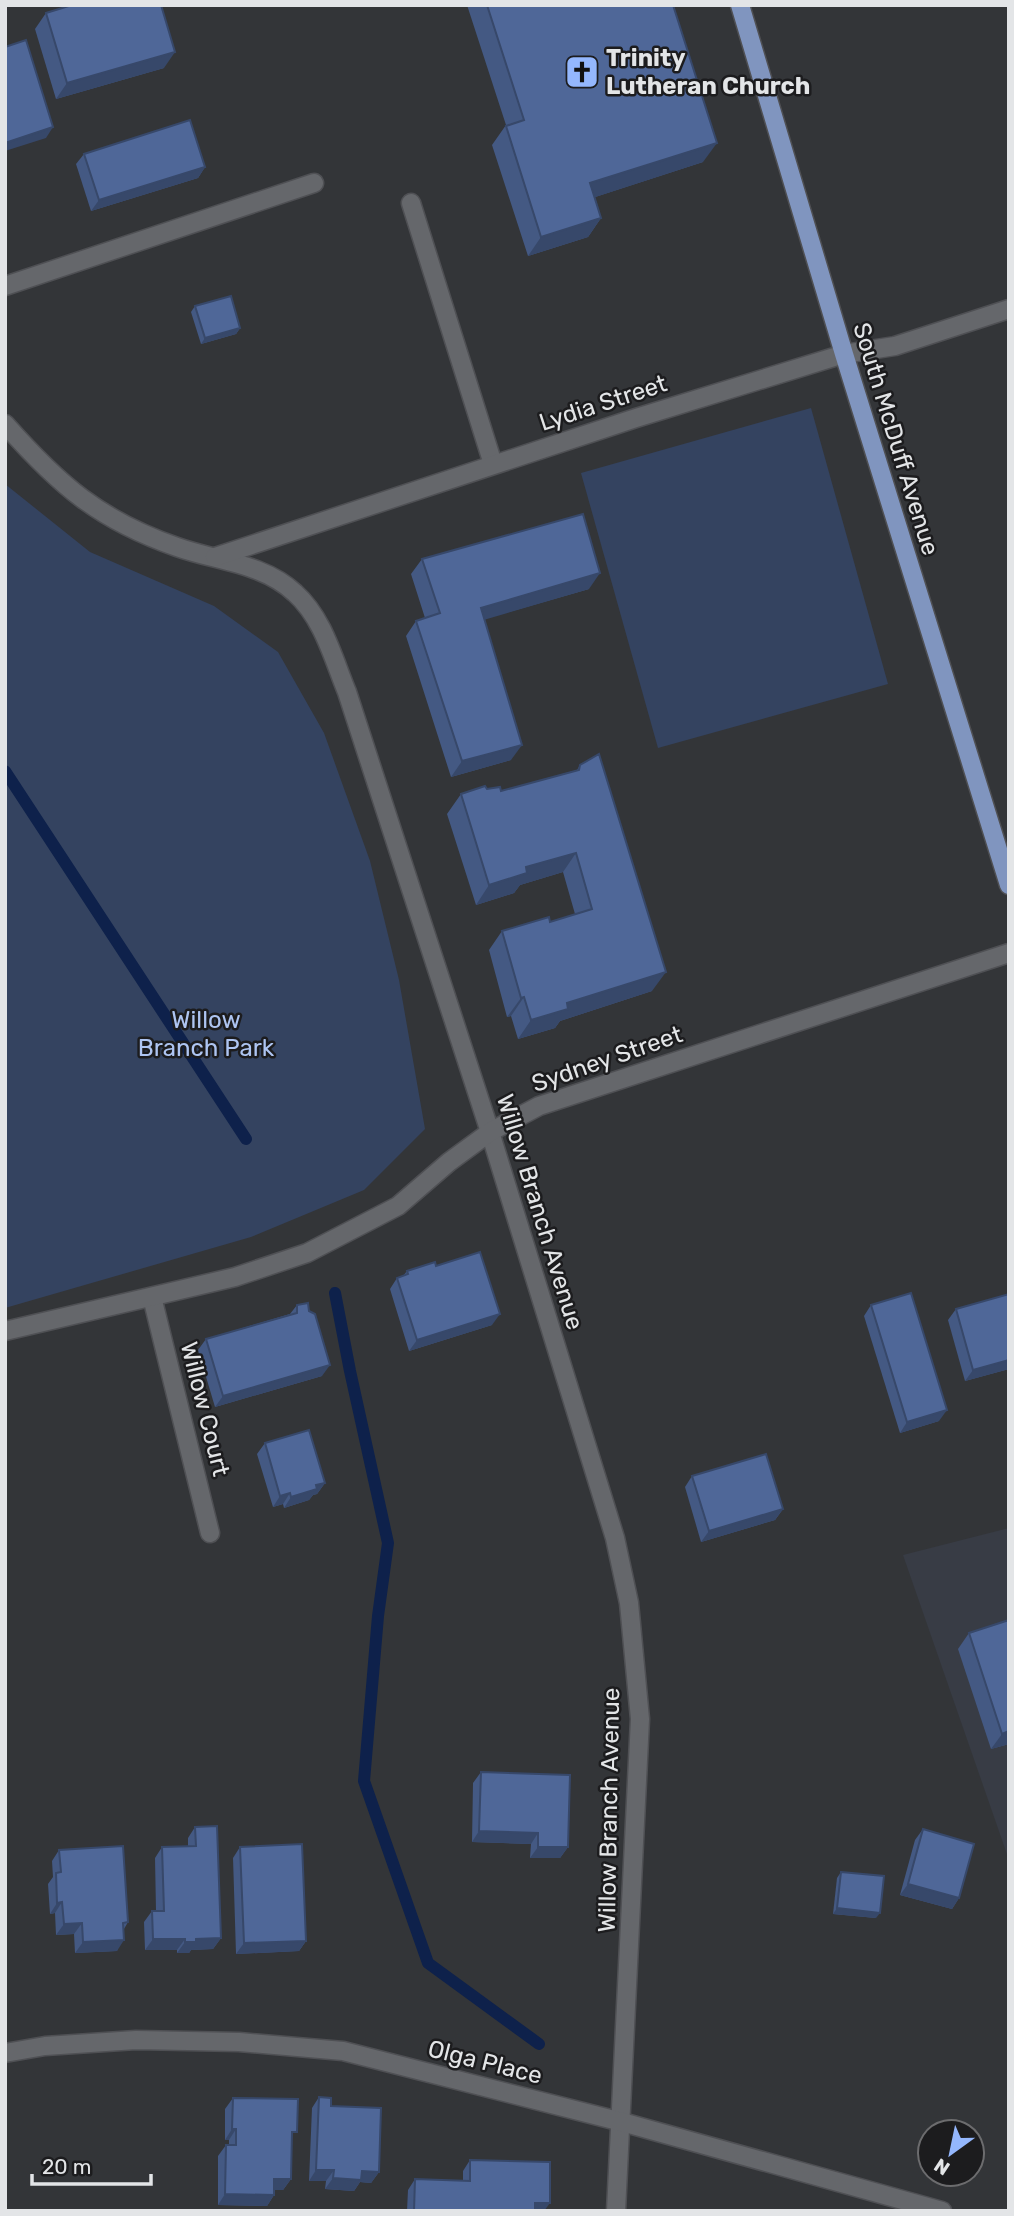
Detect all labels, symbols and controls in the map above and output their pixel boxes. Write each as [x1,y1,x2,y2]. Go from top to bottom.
place label: Trinity Lutheran Church [606,44,810,100]
church icon: Trinity Lutheran Church [563,53,601,91]
street label: South McDuff Avenue [847,319,945,559]
street label: Lydia Street [536,369,670,437]
park label: Willow Branch Park [138,1006,275,1062]
street label: Sydney Street [528,1020,686,1098]
street label: Willow Branch Avenue [491,1091,589,1333]
street label: Willow Court [175,1339,235,1479]
street label: Willow Branch Avenue [593,1687,625,1933]
street label: Olga Place [425,2034,545,2090]
north arrow [916,2118,986,2188]
scale bar [32,2142,150,2186]
text: N [930,2153,954,2180]
text: 20 m [42,2154,91,2179]

